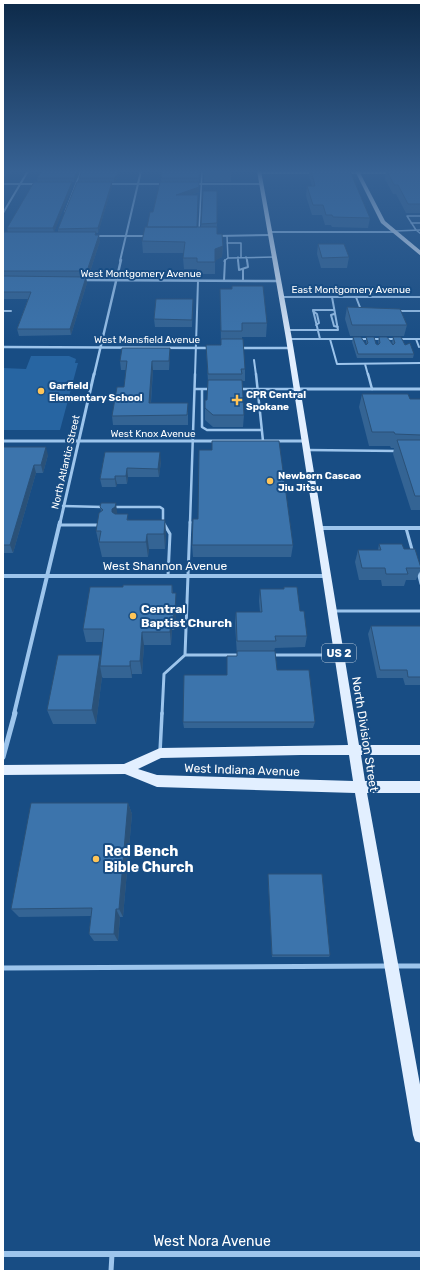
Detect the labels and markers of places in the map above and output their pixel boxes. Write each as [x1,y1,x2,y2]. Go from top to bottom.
place label: Garfield Elementary School [49,380,143,404]
marker: Garfield Elementary School [36,386,46,396]
place label: CPR Central Spokane [246,389,306,413]
marker: CPR Central Spokane [231,394,243,406]
place label: Newborn Cascao Jiu Jitsu [278,470,361,494]
marker: Newborn Cascao Jiu Jitsu [265,476,275,486]
place label: Central Baptist Church [141,602,232,630]
marker: Central Baptist Church [128,611,138,621]
place label: Red Bench Bible Church [104,843,194,876]
marker: Red Bench Bible Church [91,854,101,864]

